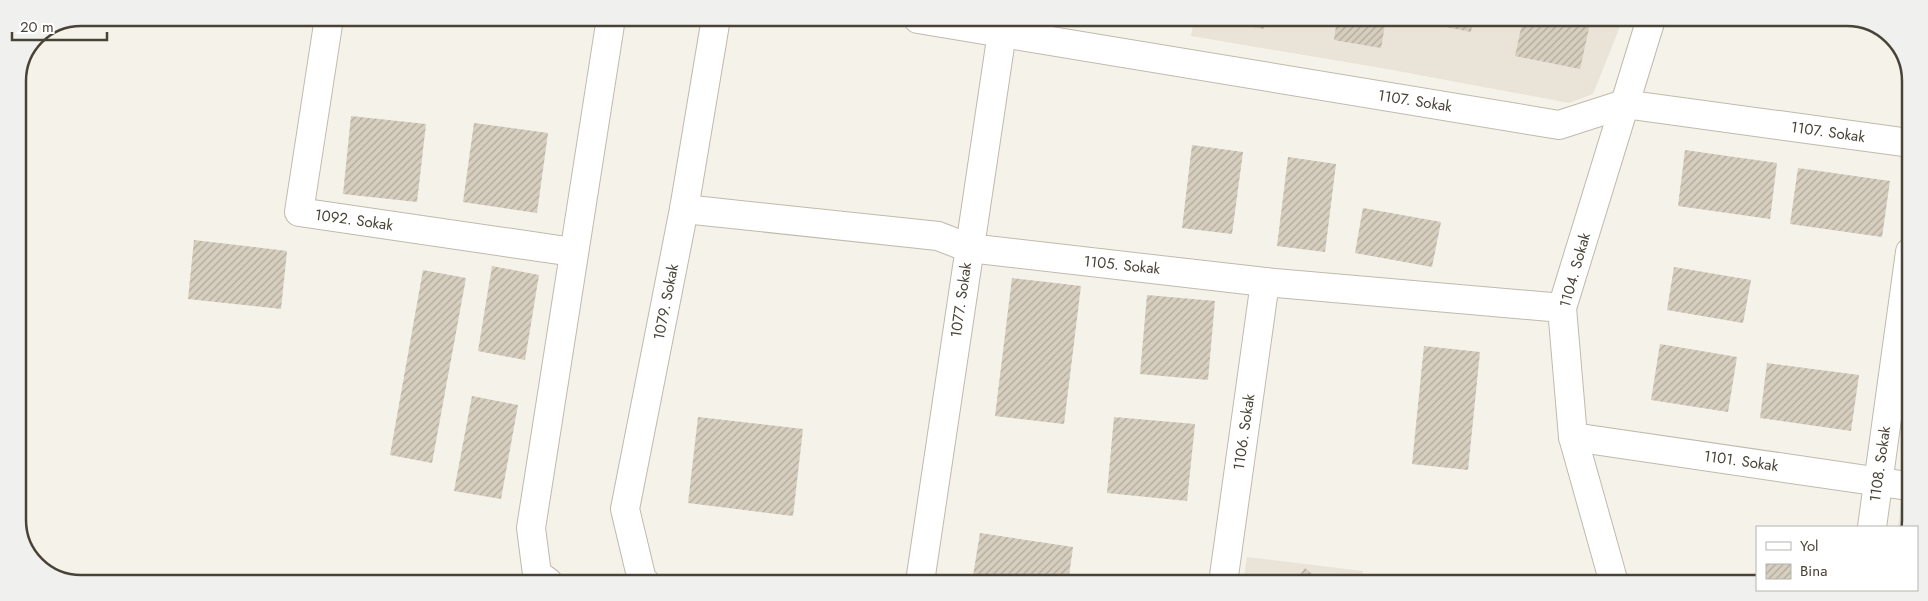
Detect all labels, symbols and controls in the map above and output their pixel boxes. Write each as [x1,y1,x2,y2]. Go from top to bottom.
scale bar [12,10,108,42]
text: 20 m [20,16,54,38]
street label: 1107. Sokak [1376,84,1454,118]
street label: 1107. Sokak [1789,116,1867,148]
street label: 1092. Sokak [313,204,395,236]
street label: 1104. Sokak [1554,230,1596,310]
street label: 1105. Sokak [1083,250,1162,280]
street label: 1077. Sokak [945,261,977,339]
street label: 1079. Sokak [648,262,684,342]
street label: 1106. Sokak [1228,392,1260,472]
street label: 1108. Sokak [1864,424,1896,503]
street label: 1101. Sokak [1702,445,1780,477]
legend [1756,526,1918,591]
text: Yol [1800,535,1819,557]
text: Bina [1800,560,1827,582]

